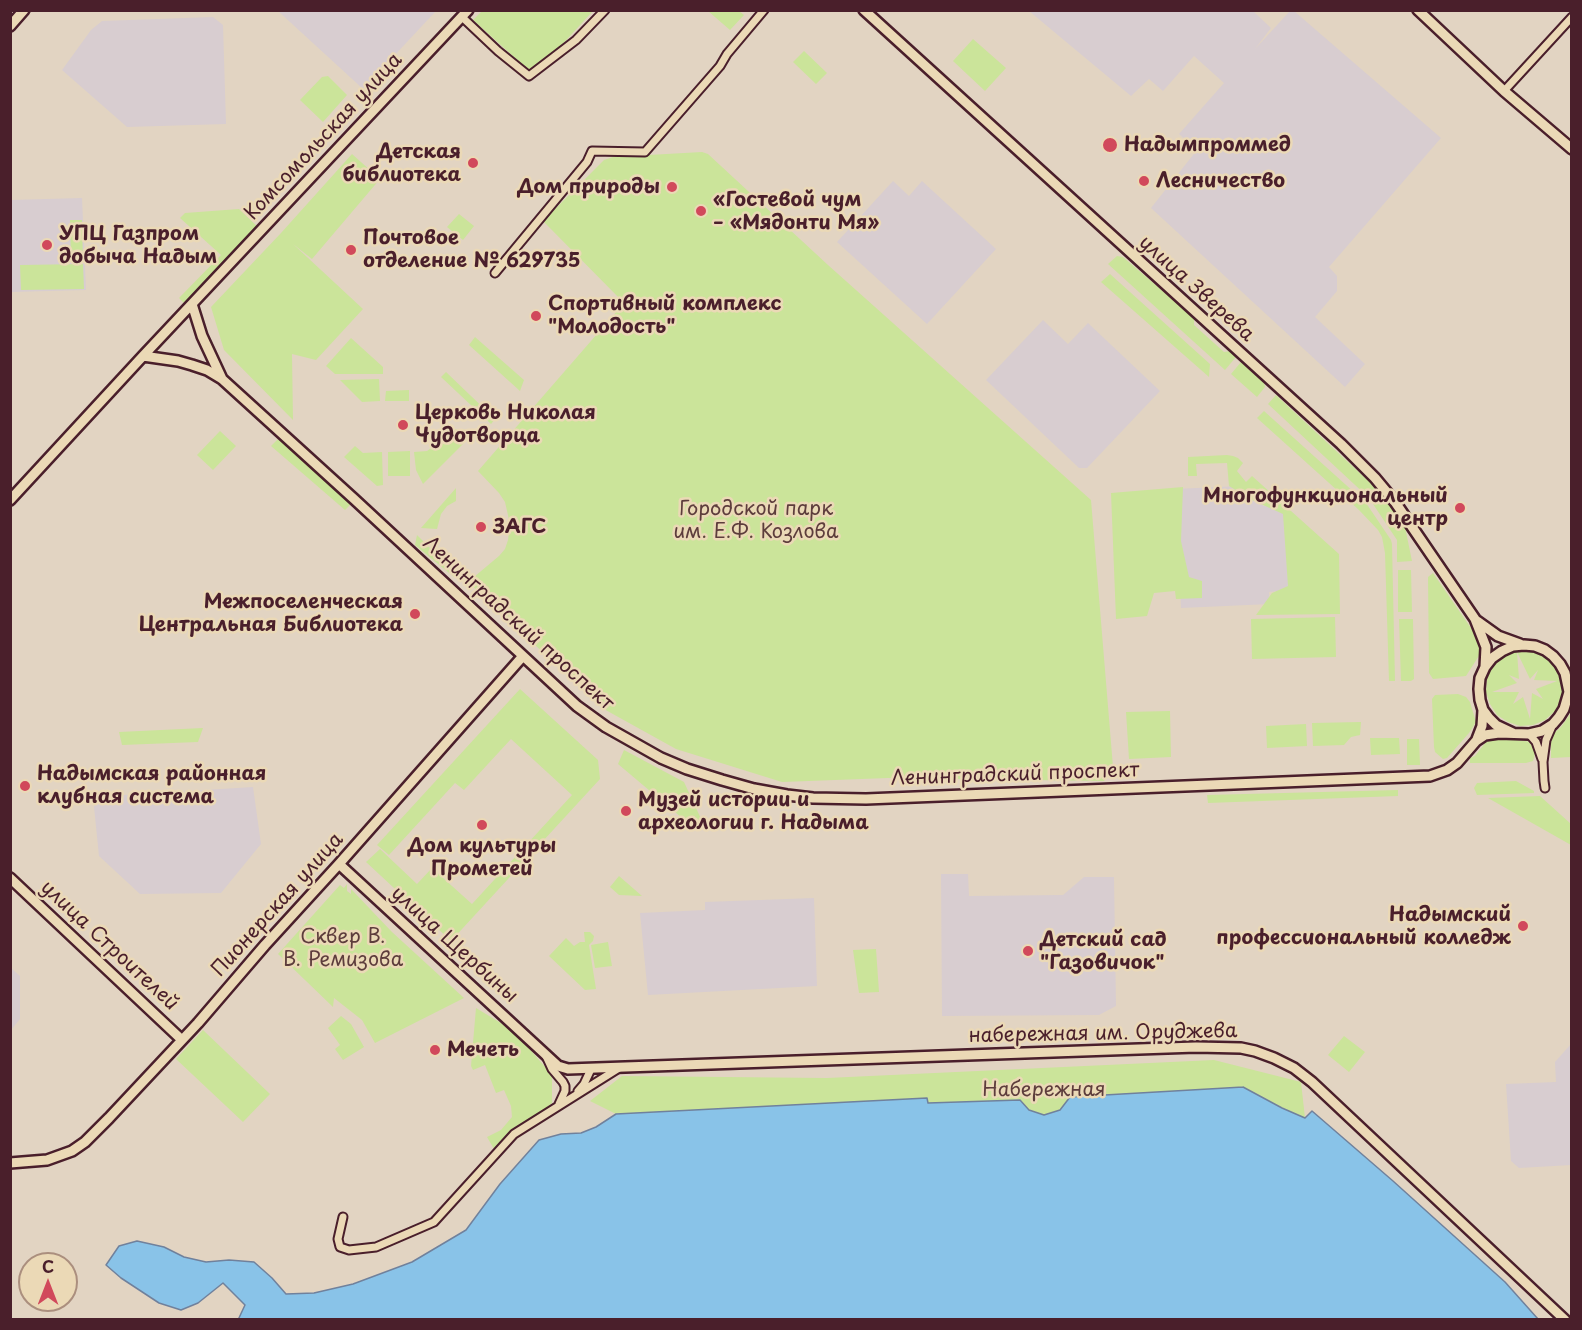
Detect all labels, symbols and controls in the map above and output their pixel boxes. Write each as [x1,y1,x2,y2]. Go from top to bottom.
street label: Комсомольская улица [240,48,408,226]
place label: Надымпроммед [1124,133,1291,157]
marker: Надымпроммед [1101,136,1119,154]
place label: Детская библиотека [342,140,461,187]
marker: Детская библиотека [466,156,480,170]
place label: Лесничество [1156,169,1285,193]
marker: Лесничество [1137,174,1151,188]
place label: Дом природы [517,175,660,199]
marker: Дом природы [665,180,679,194]
place label: «Гостевой чум – «Мядонти Мя» [713,188,879,235]
marker: «Гостевой чум – «Мядонти Мя» [694,204,708,218]
place label: УПЦ Газпром добыча Надым [59,222,217,269]
place label: Почтовое отделение № 629735 [363,226,581,273]
street label: улица Зверева [1133,231,1259,347]
marker: УПЦ Газпром добыча Надым [40,238,54,252]
marker: Почтовое отделение № 629735 [344,243,358,257]
place label: Спортивный комплекс "Молодость" [548,292,781,339]
marker: Спортивный комплекс "Молодость" [529,309,543,323]
place label: Церковь Николая Чудотворца [415,401,596,448]
marker: Церковь Николая Чудотворца [396,418,410,432]
place label: Многофункциональный центр [1203,484,1448,531]
park label: Городской парк им. Е.Ф. Козлова [673,497,839,544]
marker: Многофункциональный центр [1453,501,1467,515]
place label: ЗАГС [493,515,546,539]
marker: ЗАГС [474,520,488,534]
street label: Ленинградский проспект [418,532,618,716]
place label: Межпоселенческая Центральная Библиотека [139,590,403,637]
marker: Межпоселенческая Центральная Библиотека [408,607,422,621]
street label: Ленинградский проспект [890,759,1140,791]
place label: Надымская районная клубная система [37,762,266,809]
marker: Надымская районная клубная система [18,779,32,793]
place label: Музей истории и археологии г. Надыма [638,788,869,835]
marker: Музей истории и археологии г. Надыма [619,804,633,818]
marker: Дом культуры Прометей [475,818,489,832]
street label: Пионерская улица [207,828,349,982]
place label: Дом культуры Прометей [408,834,556,881]
street label: улица Строителей [35,876,183,1016]
street label: улица Щербины [386,882,522,1008]
place label: Надымский профессиональный колледж [1216,903,1511,950]
marker: Надымский профессиональный колледж [1516,919,1530,933]
park label: Сквер В. В. Ремизова [283,925,403,972]
place label: Детский сад "Газовичок" [1040,928,1167,975]
marker: Детский сад "Газовичок" [1021,944,1035,958]
street label: набережная им. Оруджева [968,1020,1238,1048]
place label: Мечеть [447,1038,519,1062]
marker: Мечеть [428,1043,442,1057]
park label: Набережная [982,1078,1106,1102]
north arrow [18,1252,78,1312]
text: С [42,1254,54,1278]

